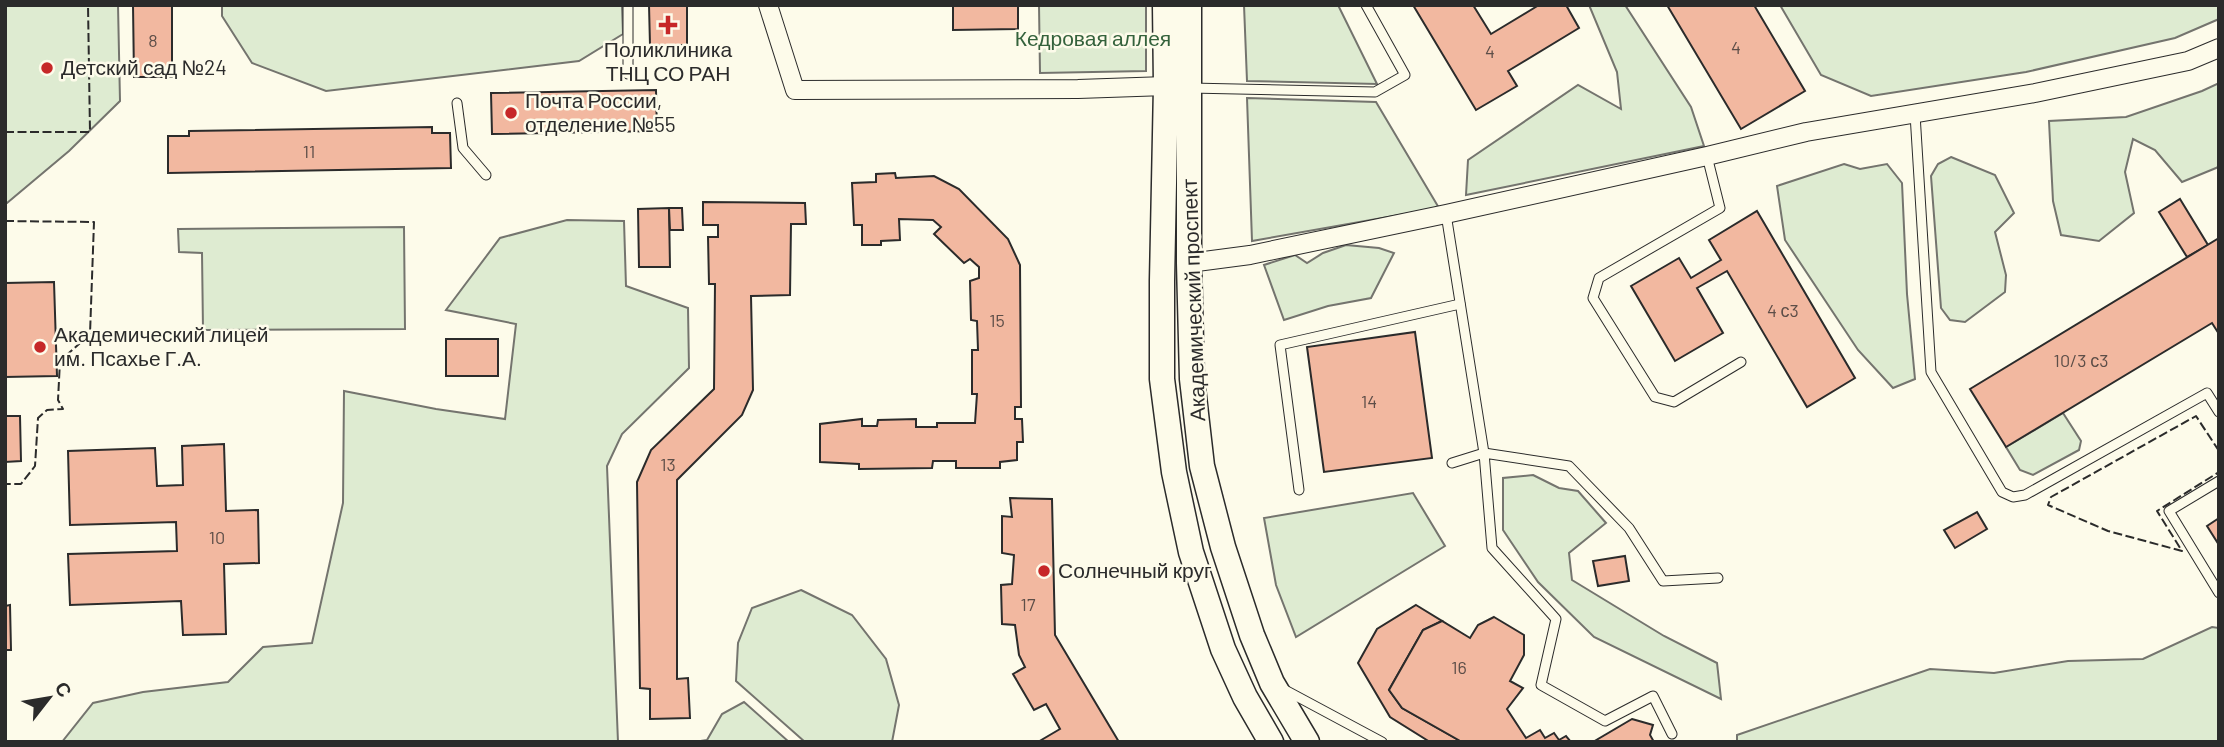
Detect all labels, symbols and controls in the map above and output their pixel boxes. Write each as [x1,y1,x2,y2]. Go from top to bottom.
marker: Поликлиника ТНЦ СО РАН [658,15,678,35]
park label: Кедровая аллея [1015,25,1171,50]
house number: 8 [148,29,158,51]
place label: Поликлиника ТНЦ СО РАН [604,36,732,85]
house number: 4 [1731,36,1741,58]
house number: 4 [1485,40,1495,62]
place label: Детский сад №24 [61,54,227,79]
marker: Детский сад №24 [39,60,55,76]
place label: Почта России, отделение №55 [525,87,676,136]
marker: Почта России, отделение №55 [503,105,519,121]
house number: 11 [303,140,315,162]
street label: Академический проспект [1176,178,1209,422]
house number: 4 с3 [1767,299,1799,321]
house number: 15 [989,309,1005,331]
place label: Академический лицей им. Псахье Г.А. [54,321,269,370]
marker: Академический лицей им. Псахье Г.А. [32,339,48,355]
house number: 10/3 с3 [2054,349,2108,371]
house number: 14 [1361,390,1377,412]
house number: 13 [660,453,676,475]
house number: 10 [209,526,225,548]
place label: Солнечный круг [1058,557,1212,582]
marker: Солнечный круг [1036,563,1052,579]
house number: 17 [1021,593,1036,615]
house number: 16 [1451,656,1467,678]
north arrow [14,663,84,733]
text: С [51,677,78,701]

